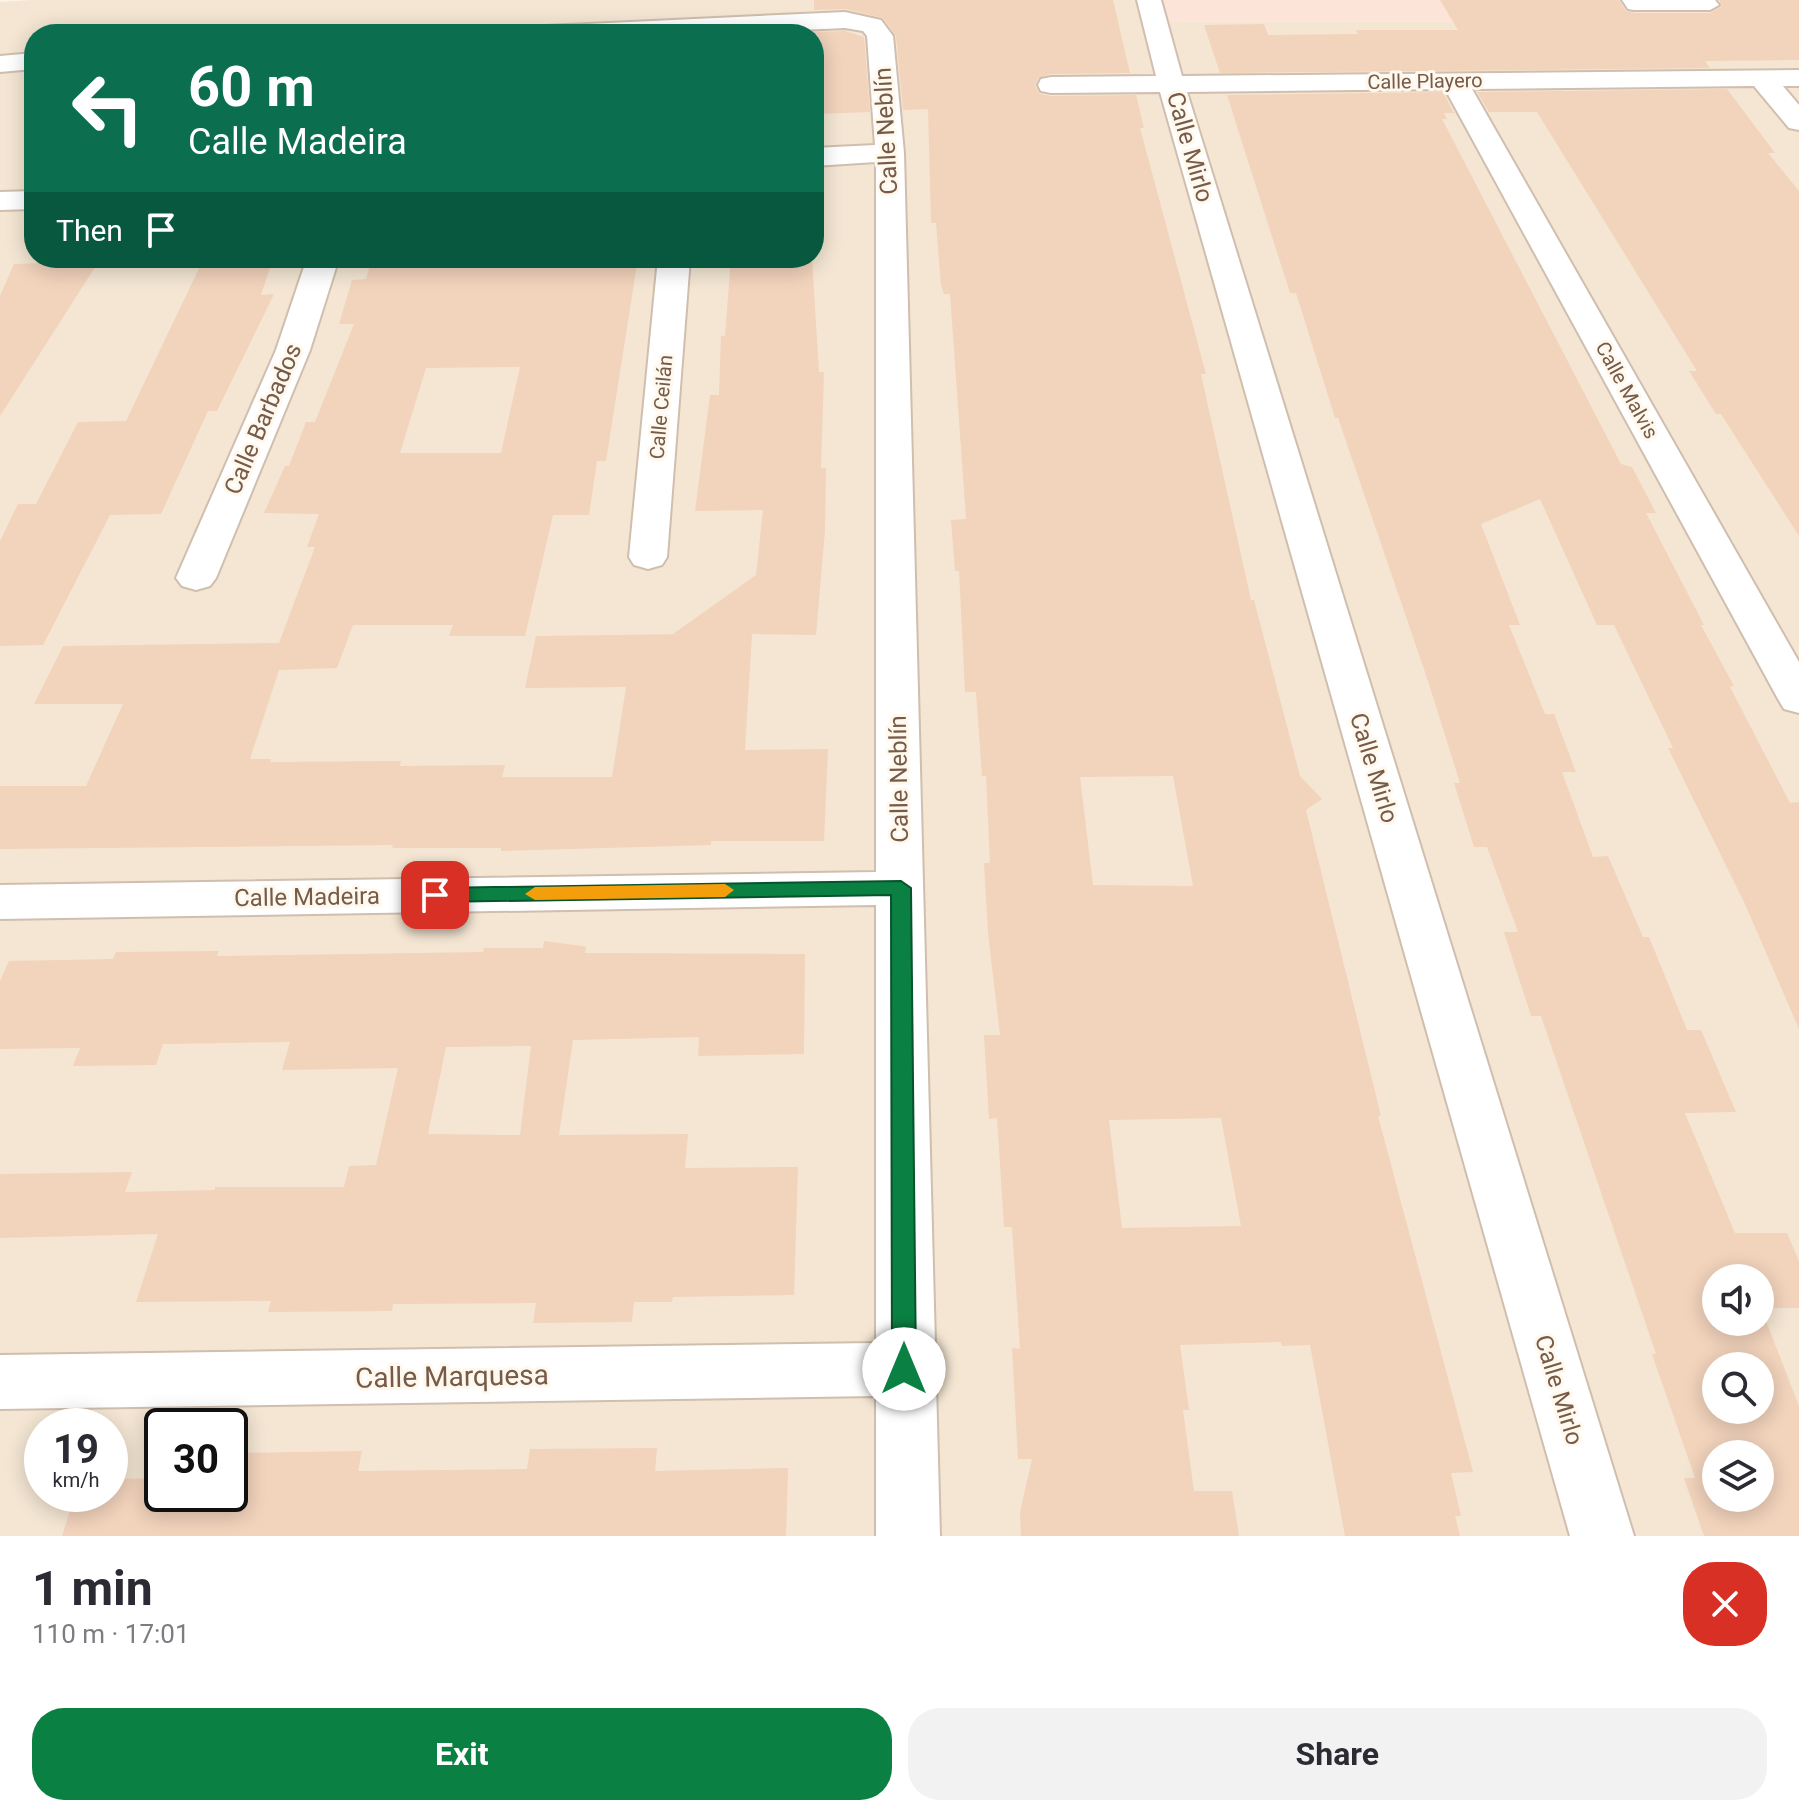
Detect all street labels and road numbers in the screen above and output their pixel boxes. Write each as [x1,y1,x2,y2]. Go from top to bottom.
street label: Calle Neblín [869,67,903,195]
street label: Calle Playero [1367,68,1483,94]
street label: Calle Mirlo [1161,89,1219,205]
street label: Calle Malvis [1591,337,1663,443]
street label: Calle Barbados [219,339,307,499]
street label: Calle Ceilán [644,354,678,460]
street label: Calle Mirlo [1344,710,1404,826]
street label: Calle Neblín [884,715,914,843]
street label: Calle Madeira [234,882,380,912]
street label: Calle Mirlo [1529,1332,1589,1448]
street label: Calle Marquesa [355,1358,549,1395]

